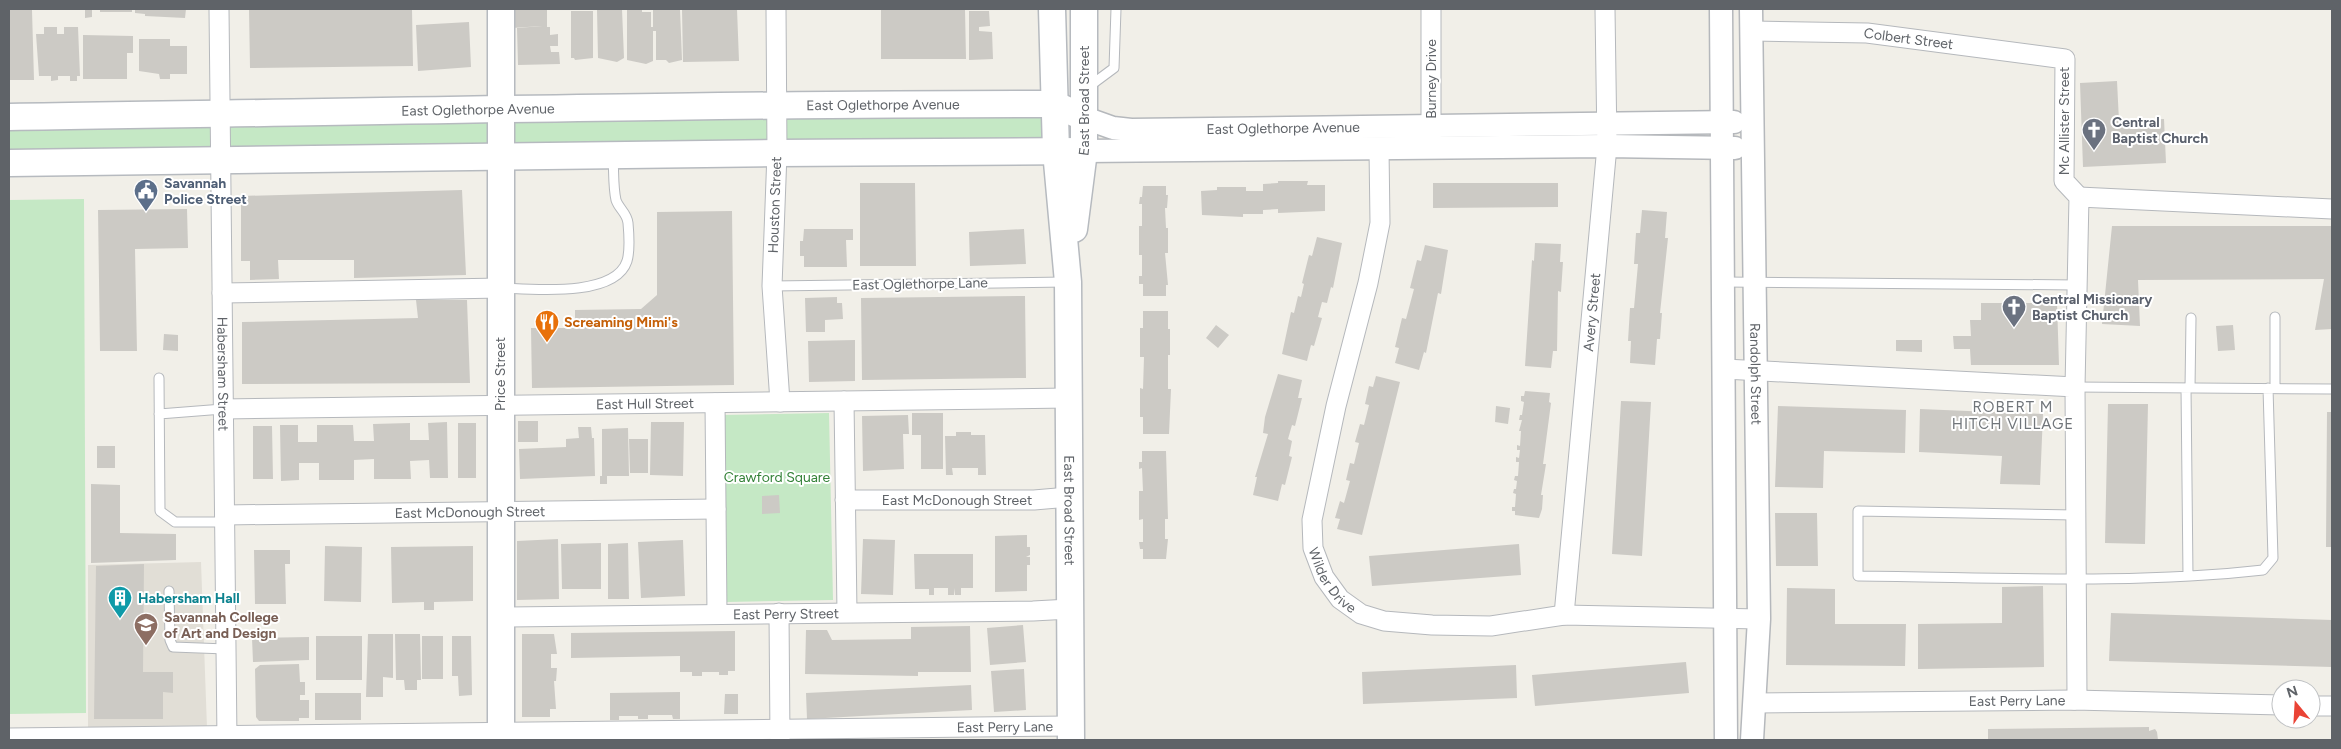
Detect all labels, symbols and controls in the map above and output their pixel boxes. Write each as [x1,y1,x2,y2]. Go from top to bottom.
street label: Colbert Street [1863,24,1954,53]
street label: Burney Drive [1423,39,1440,119]
street label: East Broad Street [1075,46,1093,157]
street label: Mc Allister Street [2056,67,2073,175]
street label: East Oglethorpe Avenue [806,96,960,114]
street label: East Oglethorpe Avenue [401,100,555,119]
place label: Central Baptist Church [2112,114,2208,147]
church icon: Central Baptist Church [2081,117,2107,151]
street label: East Oglethorpe Avenue [1206,118,1360,137]
street label: Houston Street [765,156,785,254]
place label: Savannah Police Street [164,175,247,208]
public building icon: Savannah Police Street [133,178,159,212]
street label: Avery Street [1580,272,1604,352]
street label: East Oglethorpe Lane [852,274,988,294]
place label: Central Missionary Baptist Church [2032,291,2153,324]
church icon: Central Missionary Baptist Church [2001,294,2027,328]
restaurant icon: Screaming Mimi's [534,309,560,343]
place label: Screaming Mimi's [564,314,678,331]
street label: Habersham Street [214,317,232,431]
street label: Randolph Street [1747,323,1765,425]
street label: Price Street [492,337,509,411]
street label: East Hull Street [596,394,694,413]
district label: ROBERT M HITCH VILLAGE [1952,398,2074,433]
street label: East Broad Street [1061,455,1078,566]
park label: Crawford Square [724,469,831,486]
street label: East McDonough Street [882,492,1032,509]
street label: East McDonough Street [395,503,545,521]
street label: Wilder Drive [1305,545,1360,617]
building icon: Habersham Hall [107,585,133,619]
place label: Habersham Hall [138,590,240,607]
street label: East Perry Street [733,605,839,623]
place label: Savannah College of Art and Design [164,609,279,642]
school or university icon: Savannah College of Art and Design [133,612,159,646]
north arrow [2271,679,2321,729]
text: N [2284,682,2300,702]
street label: East Perry Lane [1969,692,2066,709]
street label: East Perry Lane [957,718,1054,736]

